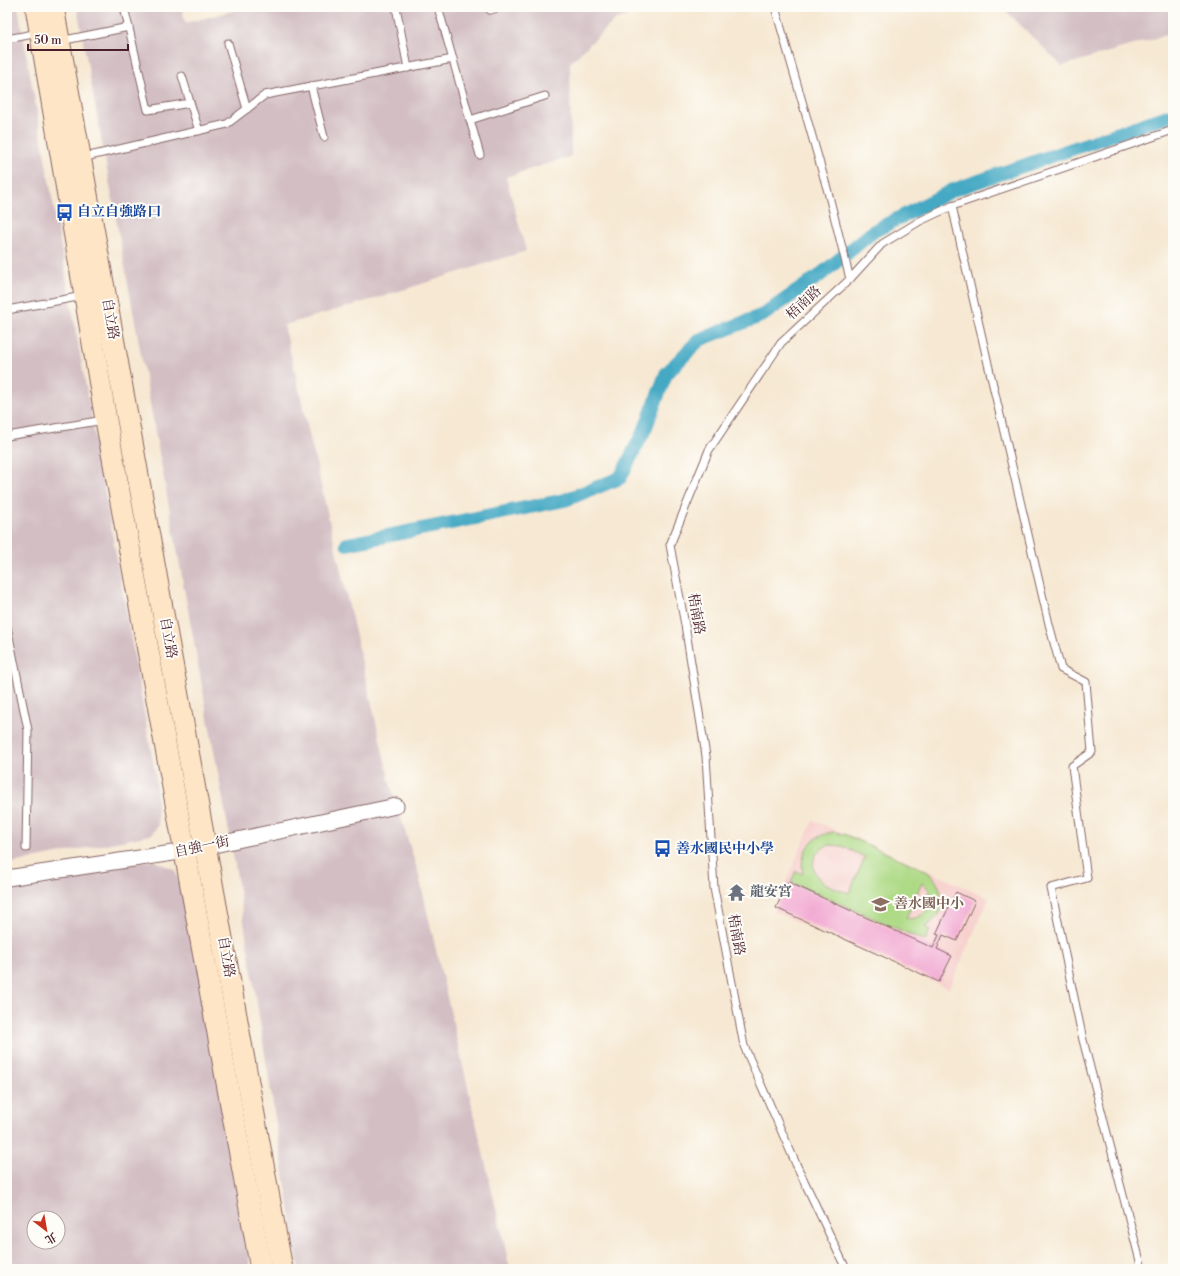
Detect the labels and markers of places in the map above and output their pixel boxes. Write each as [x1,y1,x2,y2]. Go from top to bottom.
bus stop icon: 自立自強路口 [54,202,74,222]
place label: 自立自強路口 [77,203,161,221]
bus stop icon: 善水國民中小學 [653,839,673,859]
place label: 善水國民中小學 [676,840,774,858]
temple icon: 龍安宮 [727,882,747,902]
place label: 龍安宮 [750,883,792,901]
school or university icon: 善水國中小 [871,894,891,914]
place label: 善水國中小 [894,895,964,913]

